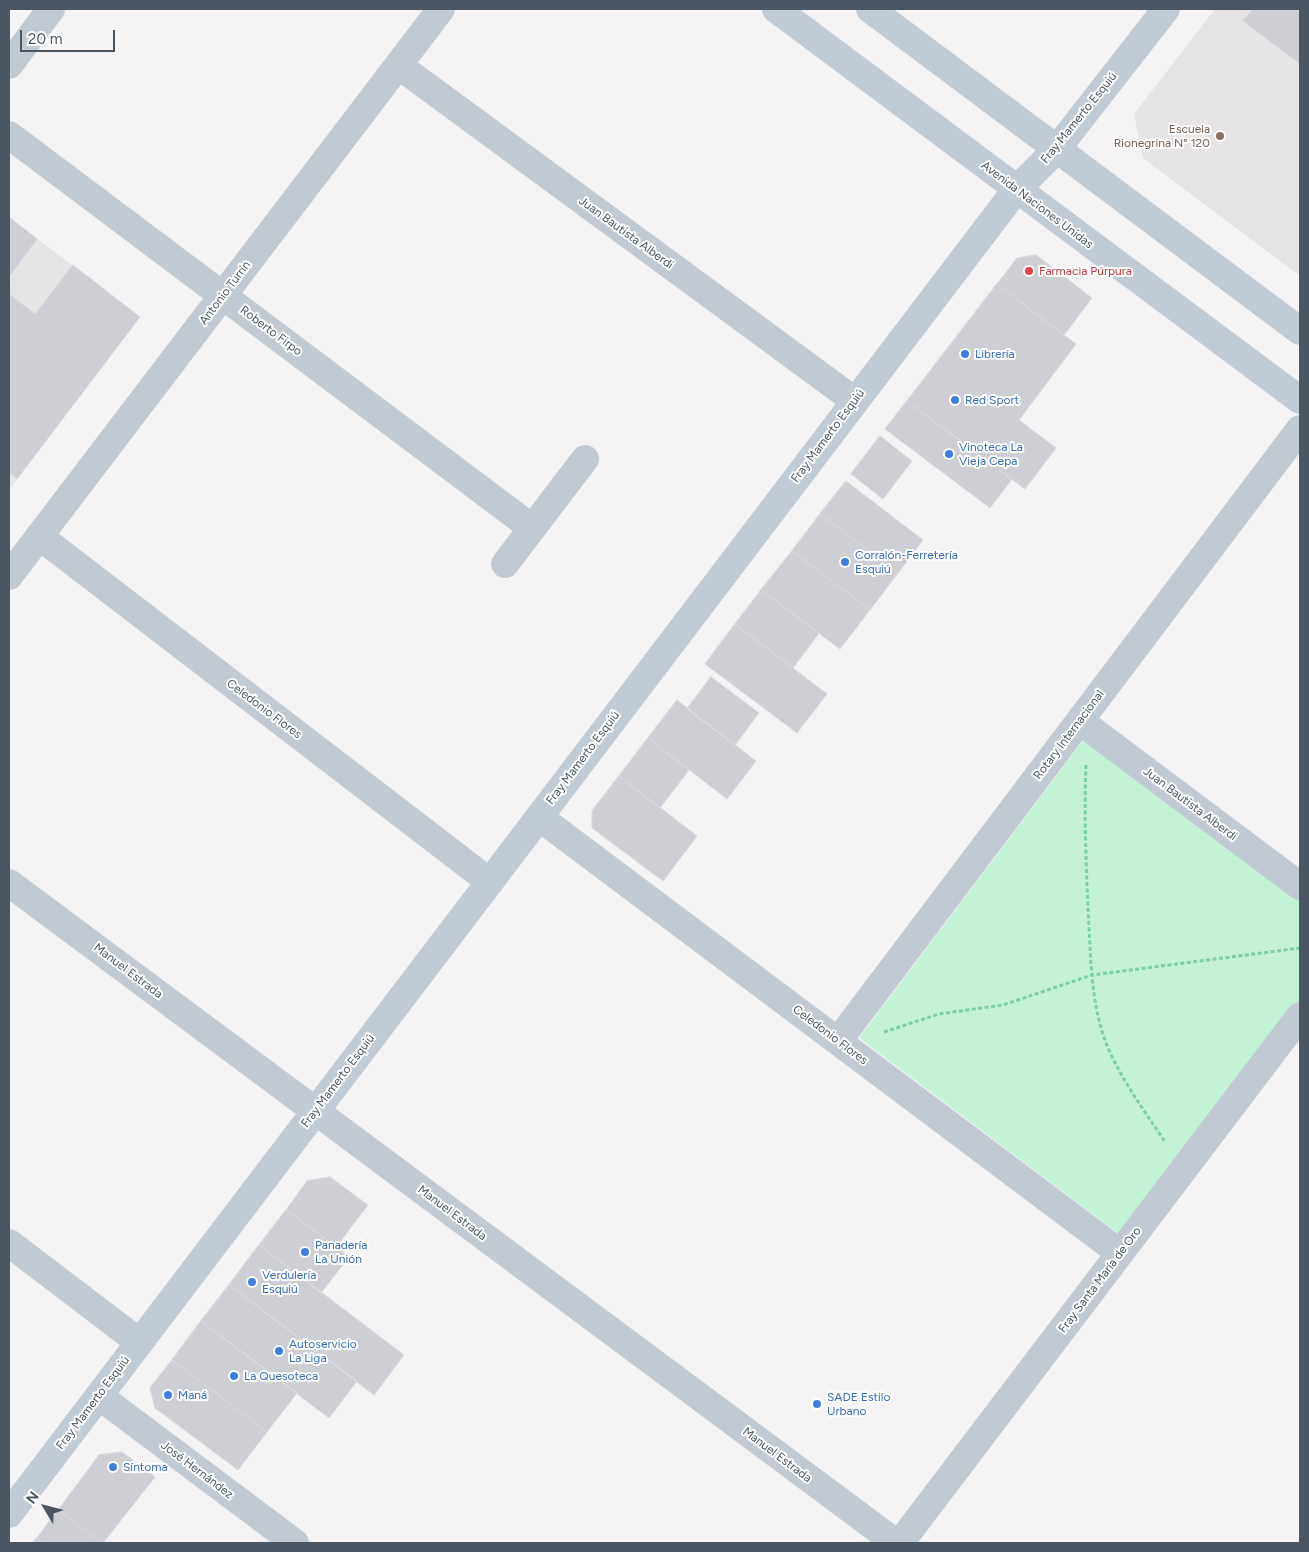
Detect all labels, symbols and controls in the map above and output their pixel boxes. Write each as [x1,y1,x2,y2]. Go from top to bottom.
scale bar [22,20,118,52]
text: 20 m [28,30,62,48]
street label: Fray Mamerto Esquiú [1038,70,1120,166]
place label: Escuela Rionegrina N° 120 [1114,122,1210,150]
marker: Escuela Rionegrina N° 120 [1214,130,1226,142]
street label: Avenida Naciones Unidas [978,158,1096,252]
street label: Juan Bautista Alberdi [576,194,676,272]
street label: Antonio Turrín [196,258,254,328]
place label: Farmacia Púrpura [1039,264,1132,278]
marker: Farmacia Púrpura [1023,265,1035,277]
street label: Roberto Firpo [237,303,305,359]
place label: Librería [975,347,1015,361]
marker: Librería [959,348,971,360]
street label: Fray Mamerto Esquiú [788,387,868,485]
place label: Red Sport [965,393,1019,407]
marker: Red Sport [949,394,961,406]
place label: Vinoteca La Vieja Cepa [959,440,1023,468]
marker: Vinoteca La Vieja Cepa [943,448,955,460]
place label: Corralón-Ferretería Esquiú [855,548,958,576]
marker: Corralón-Ferretería Esquiú [839,556,851,568]
street label: Celedonio Flores [224,676,304,742]
street label: Rotary Internacional [1031,688,1107,782]
street label: Fray Mamerto Esquiú [543,709,623,807]
street label: Juan Bautista Alberdi [1140,764,1240,844]
street label: Manuel Estrada [91,940,165,1002]
street label: Celedonio Flores [790,1002,870,1068]
street label: Fray Mamerto Esquiú [298,1032,378,1130]
street label: Manuel Estrada [415,1182,489,1244]
street label: Fray Santa María de Oro [1056,1224,1144,1336]
place label: Panadería La Unión [315,1238,367,1266]
marker: Panadería La Unión [299,1246,311,1258]
place label: Verdulería Esquiú [262,1268,316,1296]
marker: Verdulería Esquiú [246,1276,258,1288]
place label: Autoservicio La Liga [289,1337,357,1365]
marker: Autoservicio La Liga [273,1345,285,1357]
street label: Fray Mamerto Esquiú [53,1354,133,1452]
place label: La Quesoteca [244,1369,318,1383]
marker: La Quesoteca [228,1370,240,1382]
place label: Maná [178,1388,207,1402]
marker: Maná [162,1389,174,1401]
place label: SADE Estilo Urbano [827,1390,890,1418]
marker: SADE Estilo Urbano [811,1398,823,1410]
street label: Manuel Estrada [740,1424,814,1486]
street label: José Hernández [158,1438,236,1502]
place label: Síntoma [123,1460,168,1474]
marker: Síntoma [107,1461,119,1473]
north arrow [20,1482,70,1532]
text: N [23,1488,43,1507]

